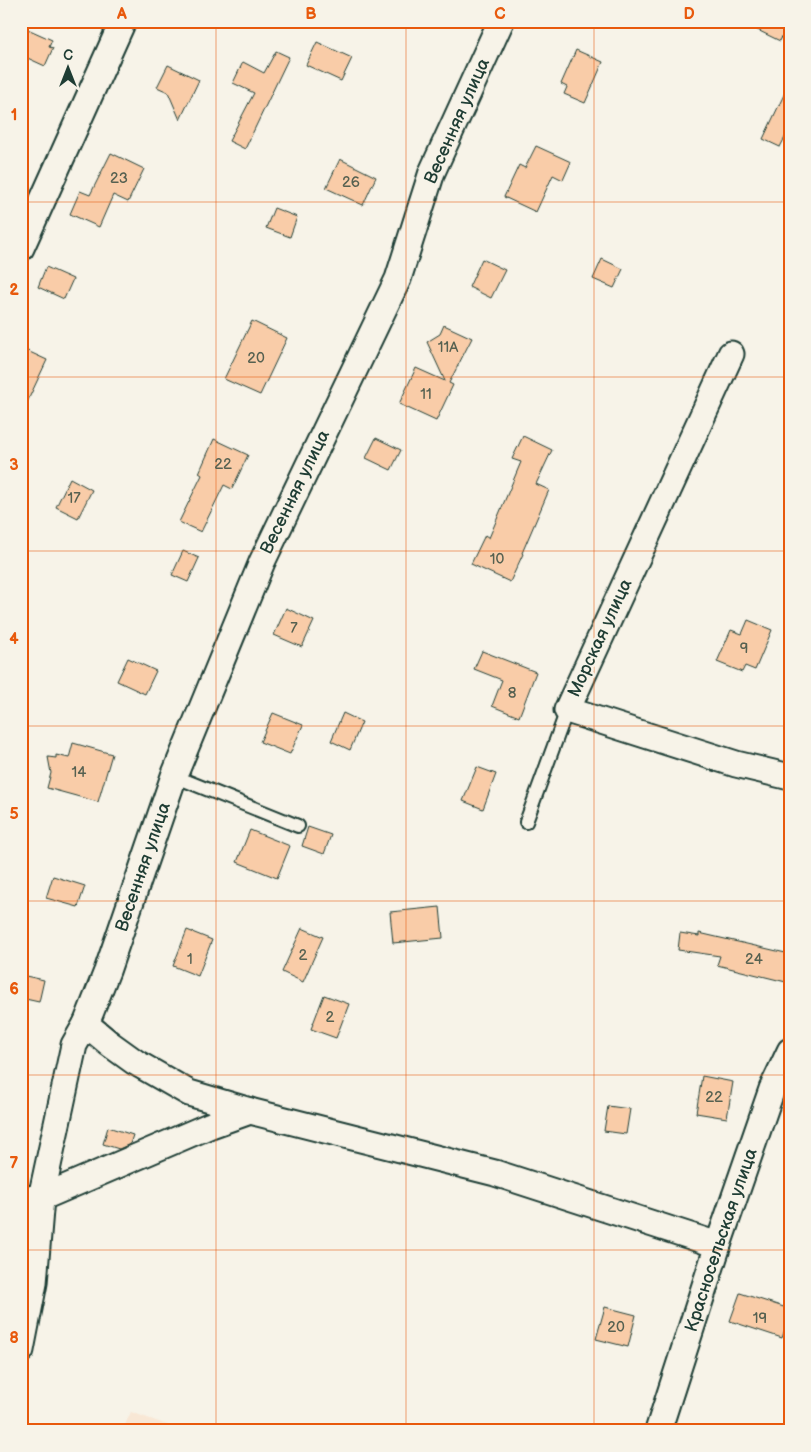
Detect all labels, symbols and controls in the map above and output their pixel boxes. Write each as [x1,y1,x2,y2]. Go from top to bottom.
text: A [116,5,127,24]
text: B [305,5,317,24]
text: C [494,5,506,24]
text: D [683,5,695,24]
north arrow [42,42,92,92]
text: С [63,47,73,64]
street label: Весенняя улица [420,55,494,187]
text: 1 [11,106,17,125]
house number: 23 [110,169,128,188]
house number: 26 [342,173,360,192]
text: 2 [9,281,19,300]
house number: 11А [438,338,459,357]
house number: 20 [247,349,265,368]
house number: 11 [420,385,432,404]
street label: Весенняя улица [256,426,334,557]
house number: 22 [214,455,232,474]
text: 3 [9,456,19,475]
house number: 17 [67,489,81,508]
house number: 10 [490,550,504,569]
street label: Морская улица [563,575,637,700]
house number: 7 [290,619,298,638]
text: 4 [9,630,19,649]
house number: 9 [740,639,748,658]
house number: 8 [508,684,517,703]
house number: 14 [72,763,86,782]
street label: Весенняя улица [111,799,175,934]
text: 5 [9,805,19,824]
house number: 2 [299,946,308,965]
house number: 1 [187,950,193,969]
house number: 24 [745,950,763,969]
text: 6 [9,980,19,999]
house number: 2 [326,1008,335,1027]
house number: 22 [705,1088,723,1107]
street label: Красносельская улица [680,1145,761,1334]
text: 7 [10,1154,19,1173]
house number: 19 [753,1309,767,1328]
house number: 20 [607,1318,625,1337]
text: 8 [9,1329,19,1348]

